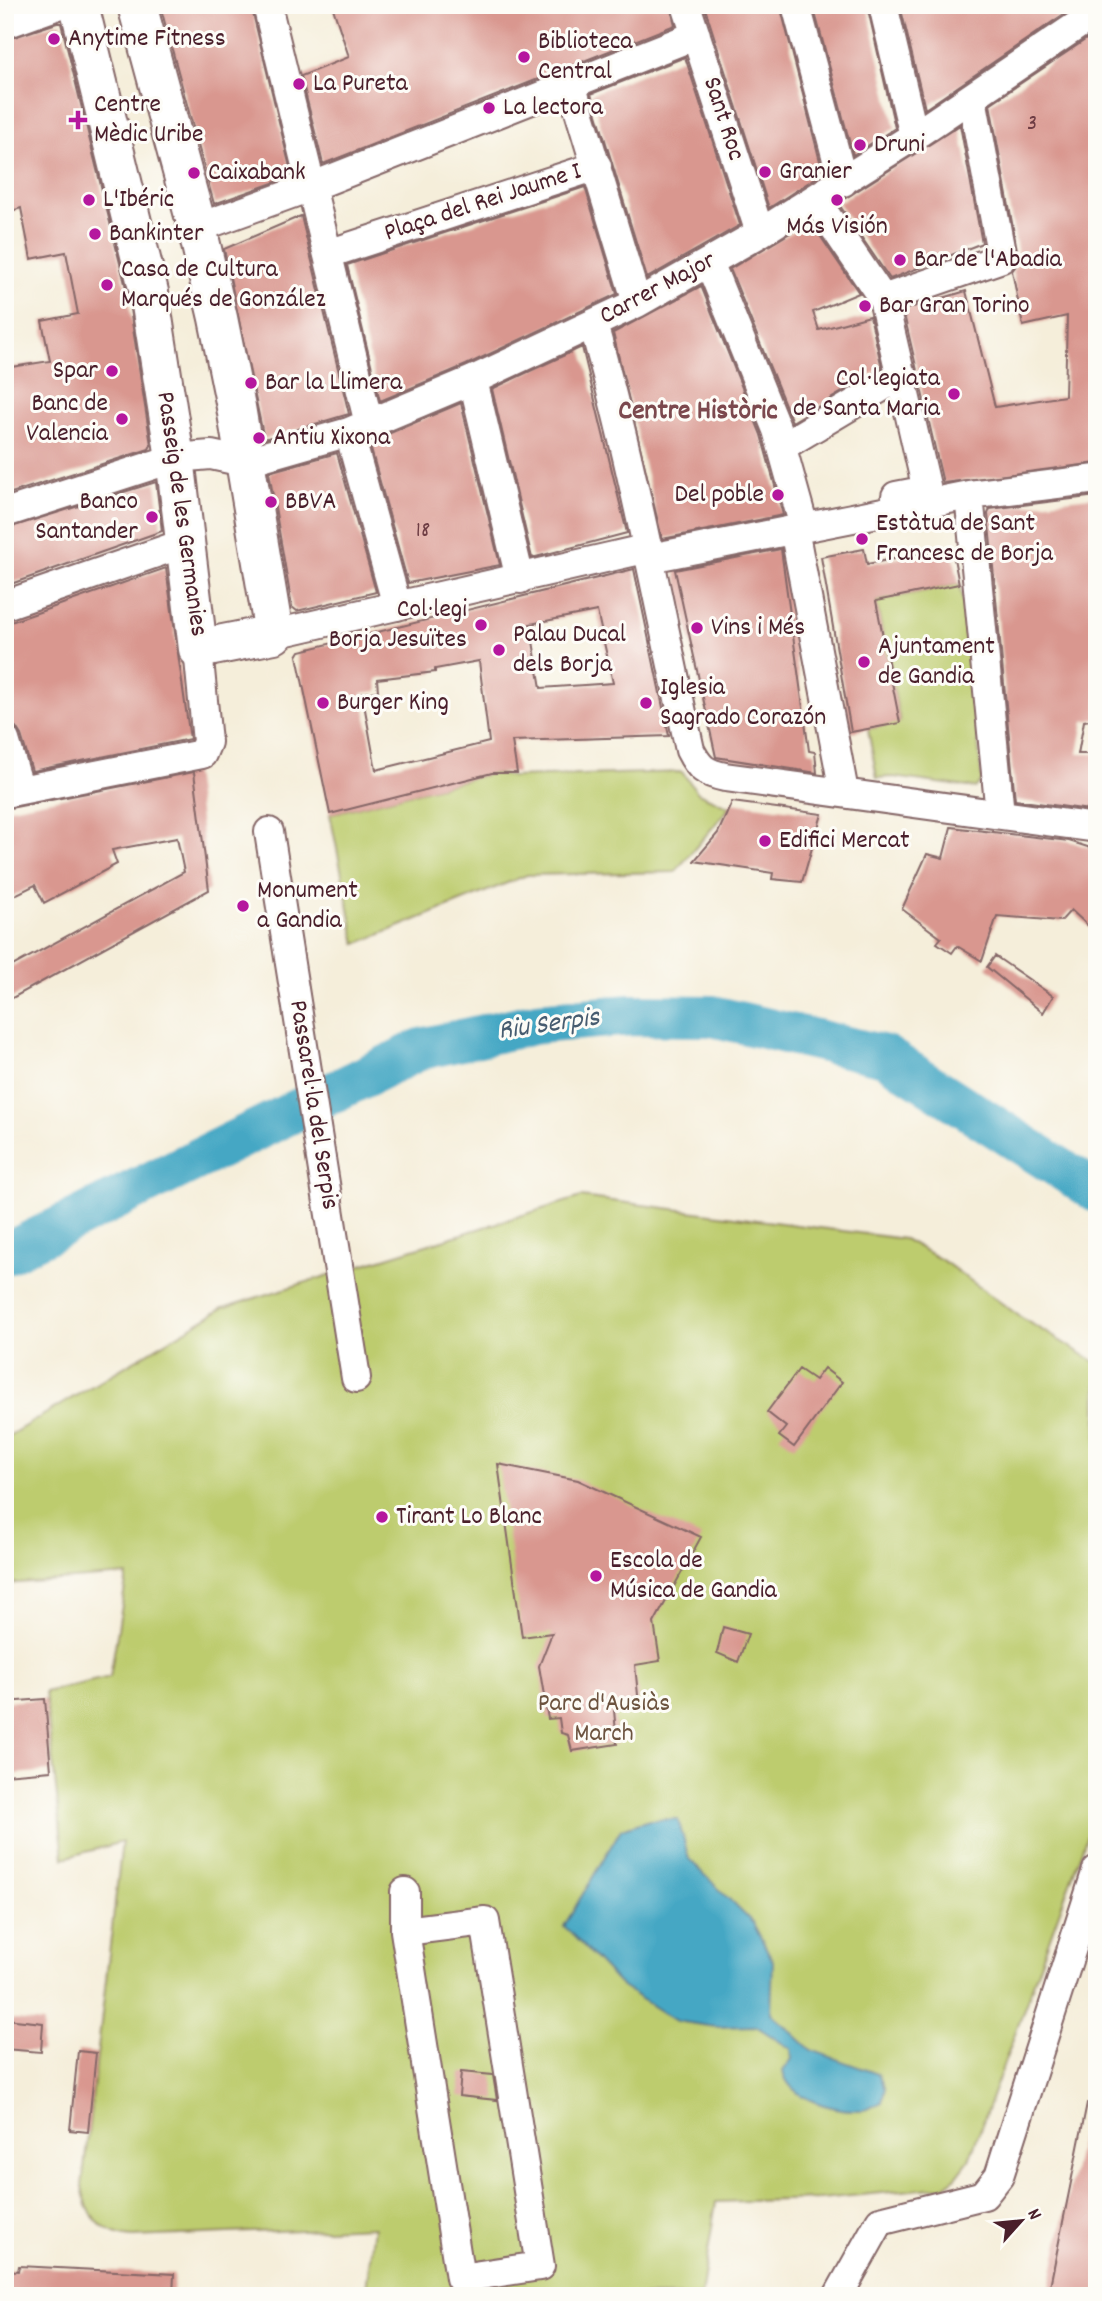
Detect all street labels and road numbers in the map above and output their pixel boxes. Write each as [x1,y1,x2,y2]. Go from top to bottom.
street label: Sant Roc [692,72,754,166]
street label: Plaça del Rei Jaume I [380,154,586,252]
street label: Carrer Major [593,243,723,335]
street label: Passeig de les Germanies [145,389,217,639]
street label: Passarel·la del Serpis [278,998,348,1212]

